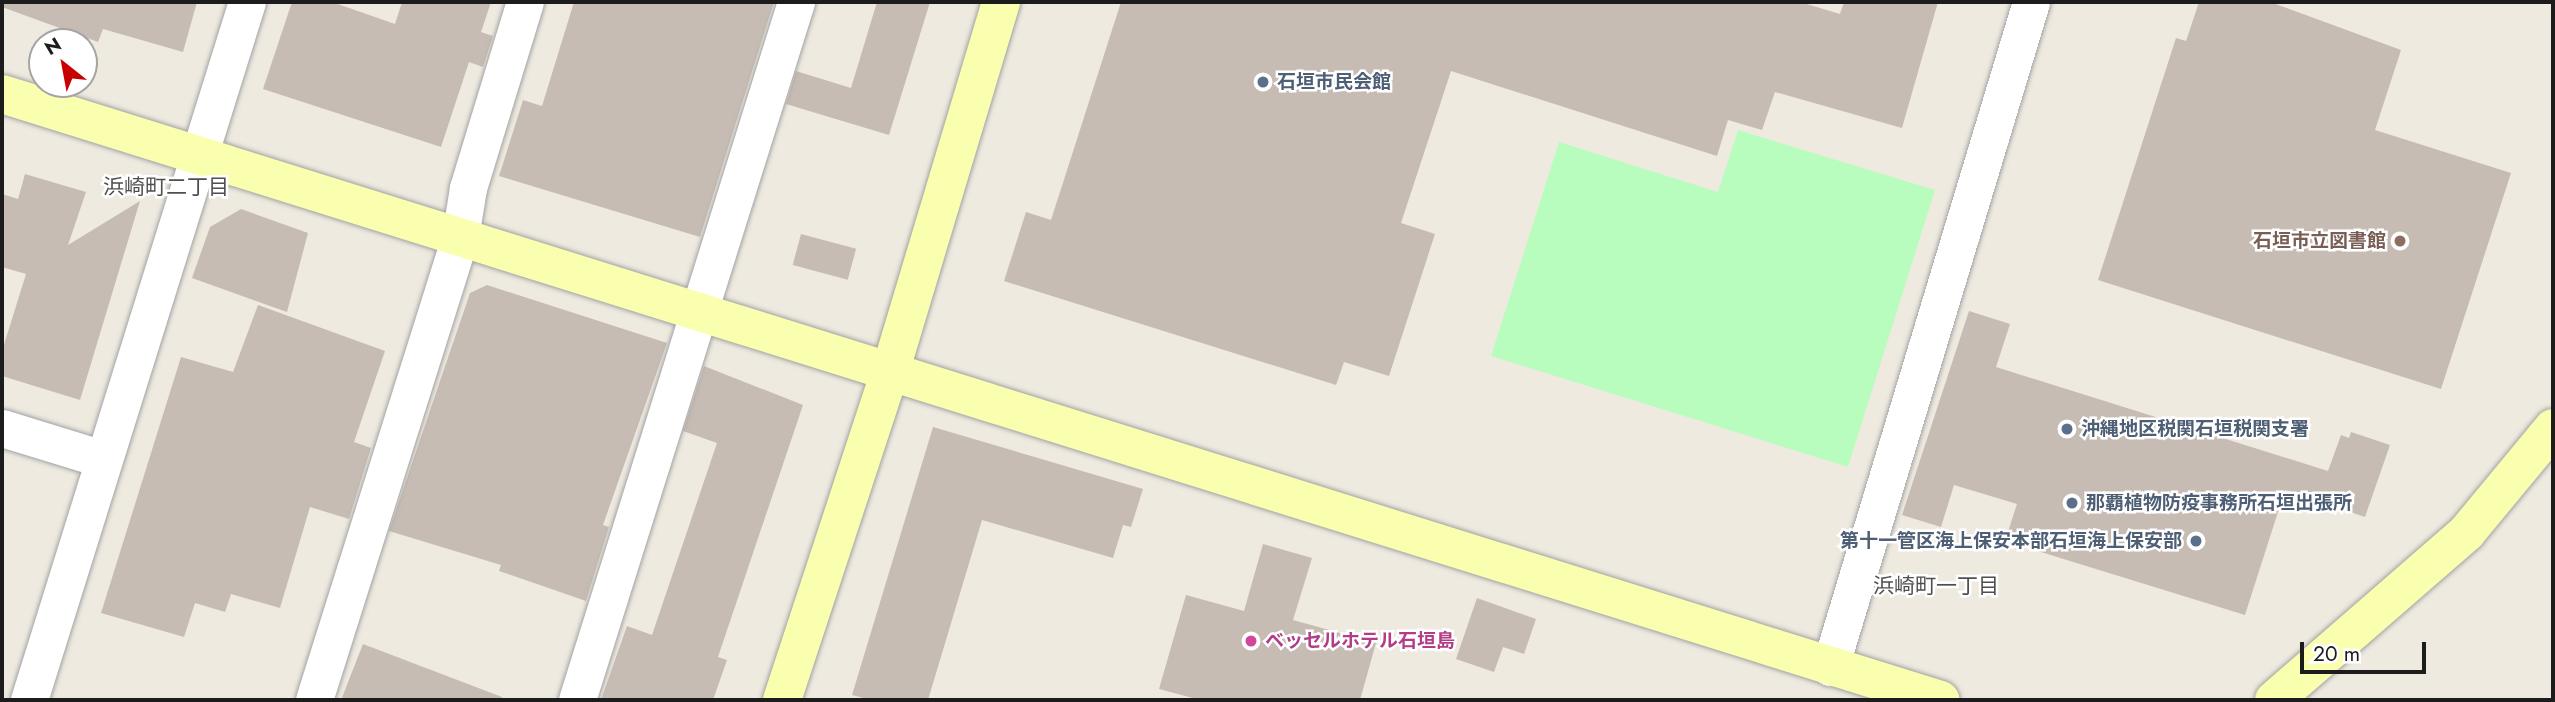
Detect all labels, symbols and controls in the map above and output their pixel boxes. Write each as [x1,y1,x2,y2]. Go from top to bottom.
north arrow [28,28,98,98]
text: N [40,31,66,62]
place label: 石垣市民会館 [1277,71,1391,93]
marker: 石垣市民会館 [1255,74,1271,90]
district label: 浜崎町二丁目 [103,174,229,200]
place label: 石垣市立図書館 [2253,230,2386,252]
marker: 石垣市立図書館 [2392,233,2408,249]
place label: 沖縄地区税関石垣税関支署 [2081,418,2309,440]
marker: 沖縄地区税関石垣税関支署 [2059,421,2075,437]
place label: 那覇植物防疫事務所石垣出張所 [2086,492,2352,514]
marker: 那覇植物防疫事務所石垣出張所 [2064,495,2080,511]
place label: 第十一管区海上保安本部石垣海上保安部 [1840,530,2182,552]
marker: 第十一管区海上保安本部石垣海上保安部 [2188,533,2204,549]
district label: 浜崎町一丁目 [1873,573,1999,599]
scale bar [2303,628,2429,672]
place label: ベッセルホテル石垣島 [1265,630,1455,652]
marker: ベッセルホテル石垣島 [1243,633,1259,649]
text: 20 m [2313,639,2360,669]

